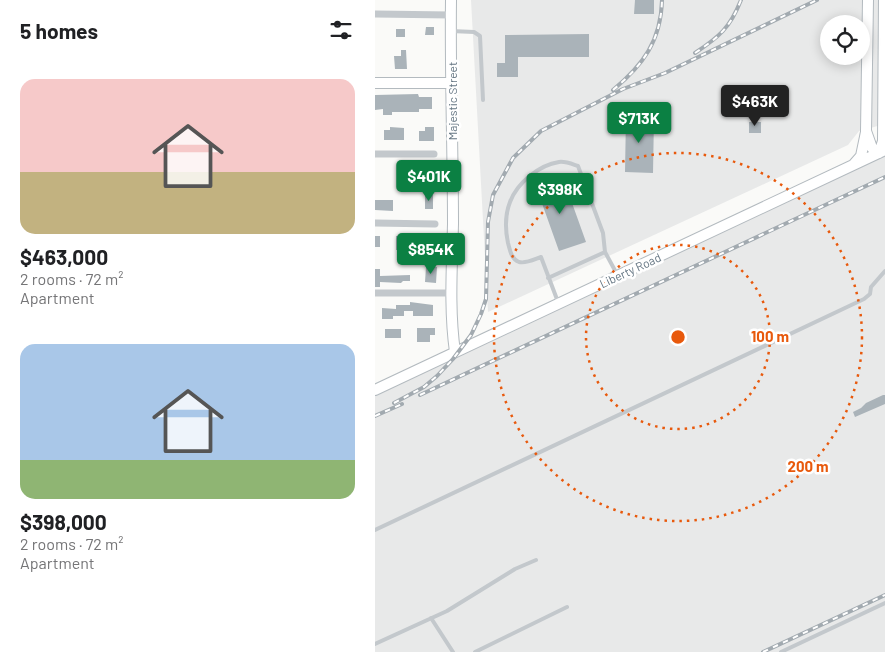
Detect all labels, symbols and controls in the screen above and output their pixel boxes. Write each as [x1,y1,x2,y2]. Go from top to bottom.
map controls [820,15,870,65]
button: locate [820,15,870,65]
icon: filters [327,16,355,44]
text: 5 homes [20,18,98,43]
street label: Majestic Street [445,62,459,140]
pin: $463K [720,84,790,127]
text: $463K [732,91,778,110]
pin: $713K [604,102,674,144]
text: $713K [618,108,660,127]
icon: home [143,111,233,201]
pin: $401K [394,160,464,202]
text: $401K [407,166,451,185]
pin: $398K [525,172,595,215]
text: $398K [538,179,582,198]
pin: $854K [396,232,466,275]
text: $854K [408,239,454,258]
text: $463,000 [20,244,108,269]
street label: Liberty Road [597,250,663,290]
text: 2 rooms · 72 m² [20,269,123,288]
text: Apartment [20,288,95,307]
text: 100 m [751,327,789,345]
centre of rings [669,328,687,346]
icon: home [143,376,233,466]
text: 200 m [787,457,829,475]
text: $398,000 [20,509,107,534]
text: 2 rooms · 72 m² [20,534,123,553]
text: Apartment [20,553,95,572]

